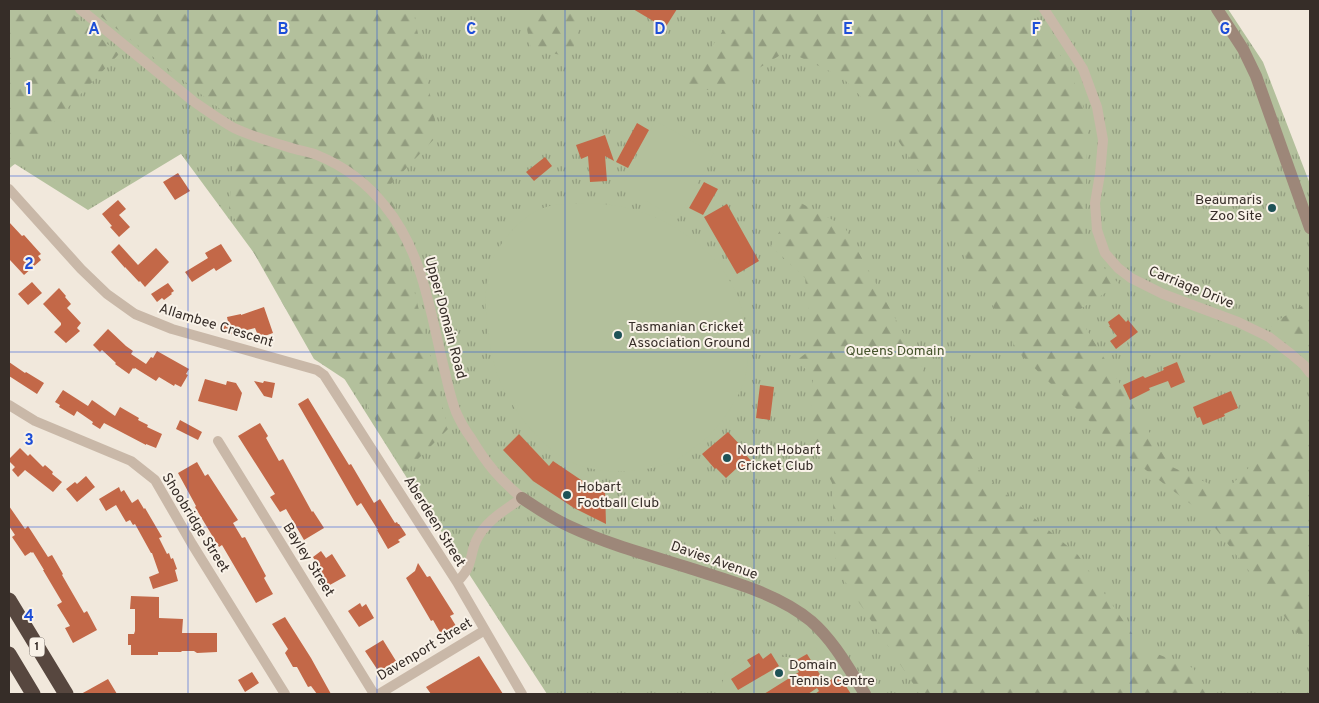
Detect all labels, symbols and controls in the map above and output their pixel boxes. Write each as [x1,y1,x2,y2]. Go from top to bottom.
text: A [88,20,100,40]
text: B [277,20,289,40]
text: C [466,20,476,40]
text: D [654,20,666,40]
text: E [843,20,853,40]
text: F [1031,20,1041,40]
text: G [1220,20,1230,40]
text: 1 [26,80,32,100]
place label: Beaumaris Zoo Site [1195,192,1262,225]
marker: Beaumaris Zoo Site [1266,202,1278,214]
text: 2 [24,255,34,275]
street label: Upper Domain Road [421,255,469,381]
street label: Carriage Drive [1146,263,1236,313]
street label: Allambee Crescent [157,301,275,351]
place label: Tasmanian Cricket Association Ground [628,319,750,352]
marker: Tasmanian Cricket Association Ground [612,329,624,341]
park label: Queens Domain [845,343,945,360]
text: 3 [24,431,34,451]
place label: North Hobart Cricket Club [737,442,821,475]
marker: North Hobart Cricket Club [721,452,733,464]
street label: Shoobridge Street [158,470,232,576]
street label: Aberdeen Street [399,474,469,570]
place label: Hobart Football Club [577,479,659,512]
marker: Hobart Football Club [561,489,573,501]
street label: Bayley Street [278,520,338,600]
street label: Davies Avenue [668,538,760,584]
text: 4 [24,607,34,627]
street label: Davenport Street [374,615,476,685]
road number: 1 [30,638,44,656]
place label: Domain Tennis Centre [789,657,875,690]
marker: Domain Tennis Centre [773,667,785,679]

